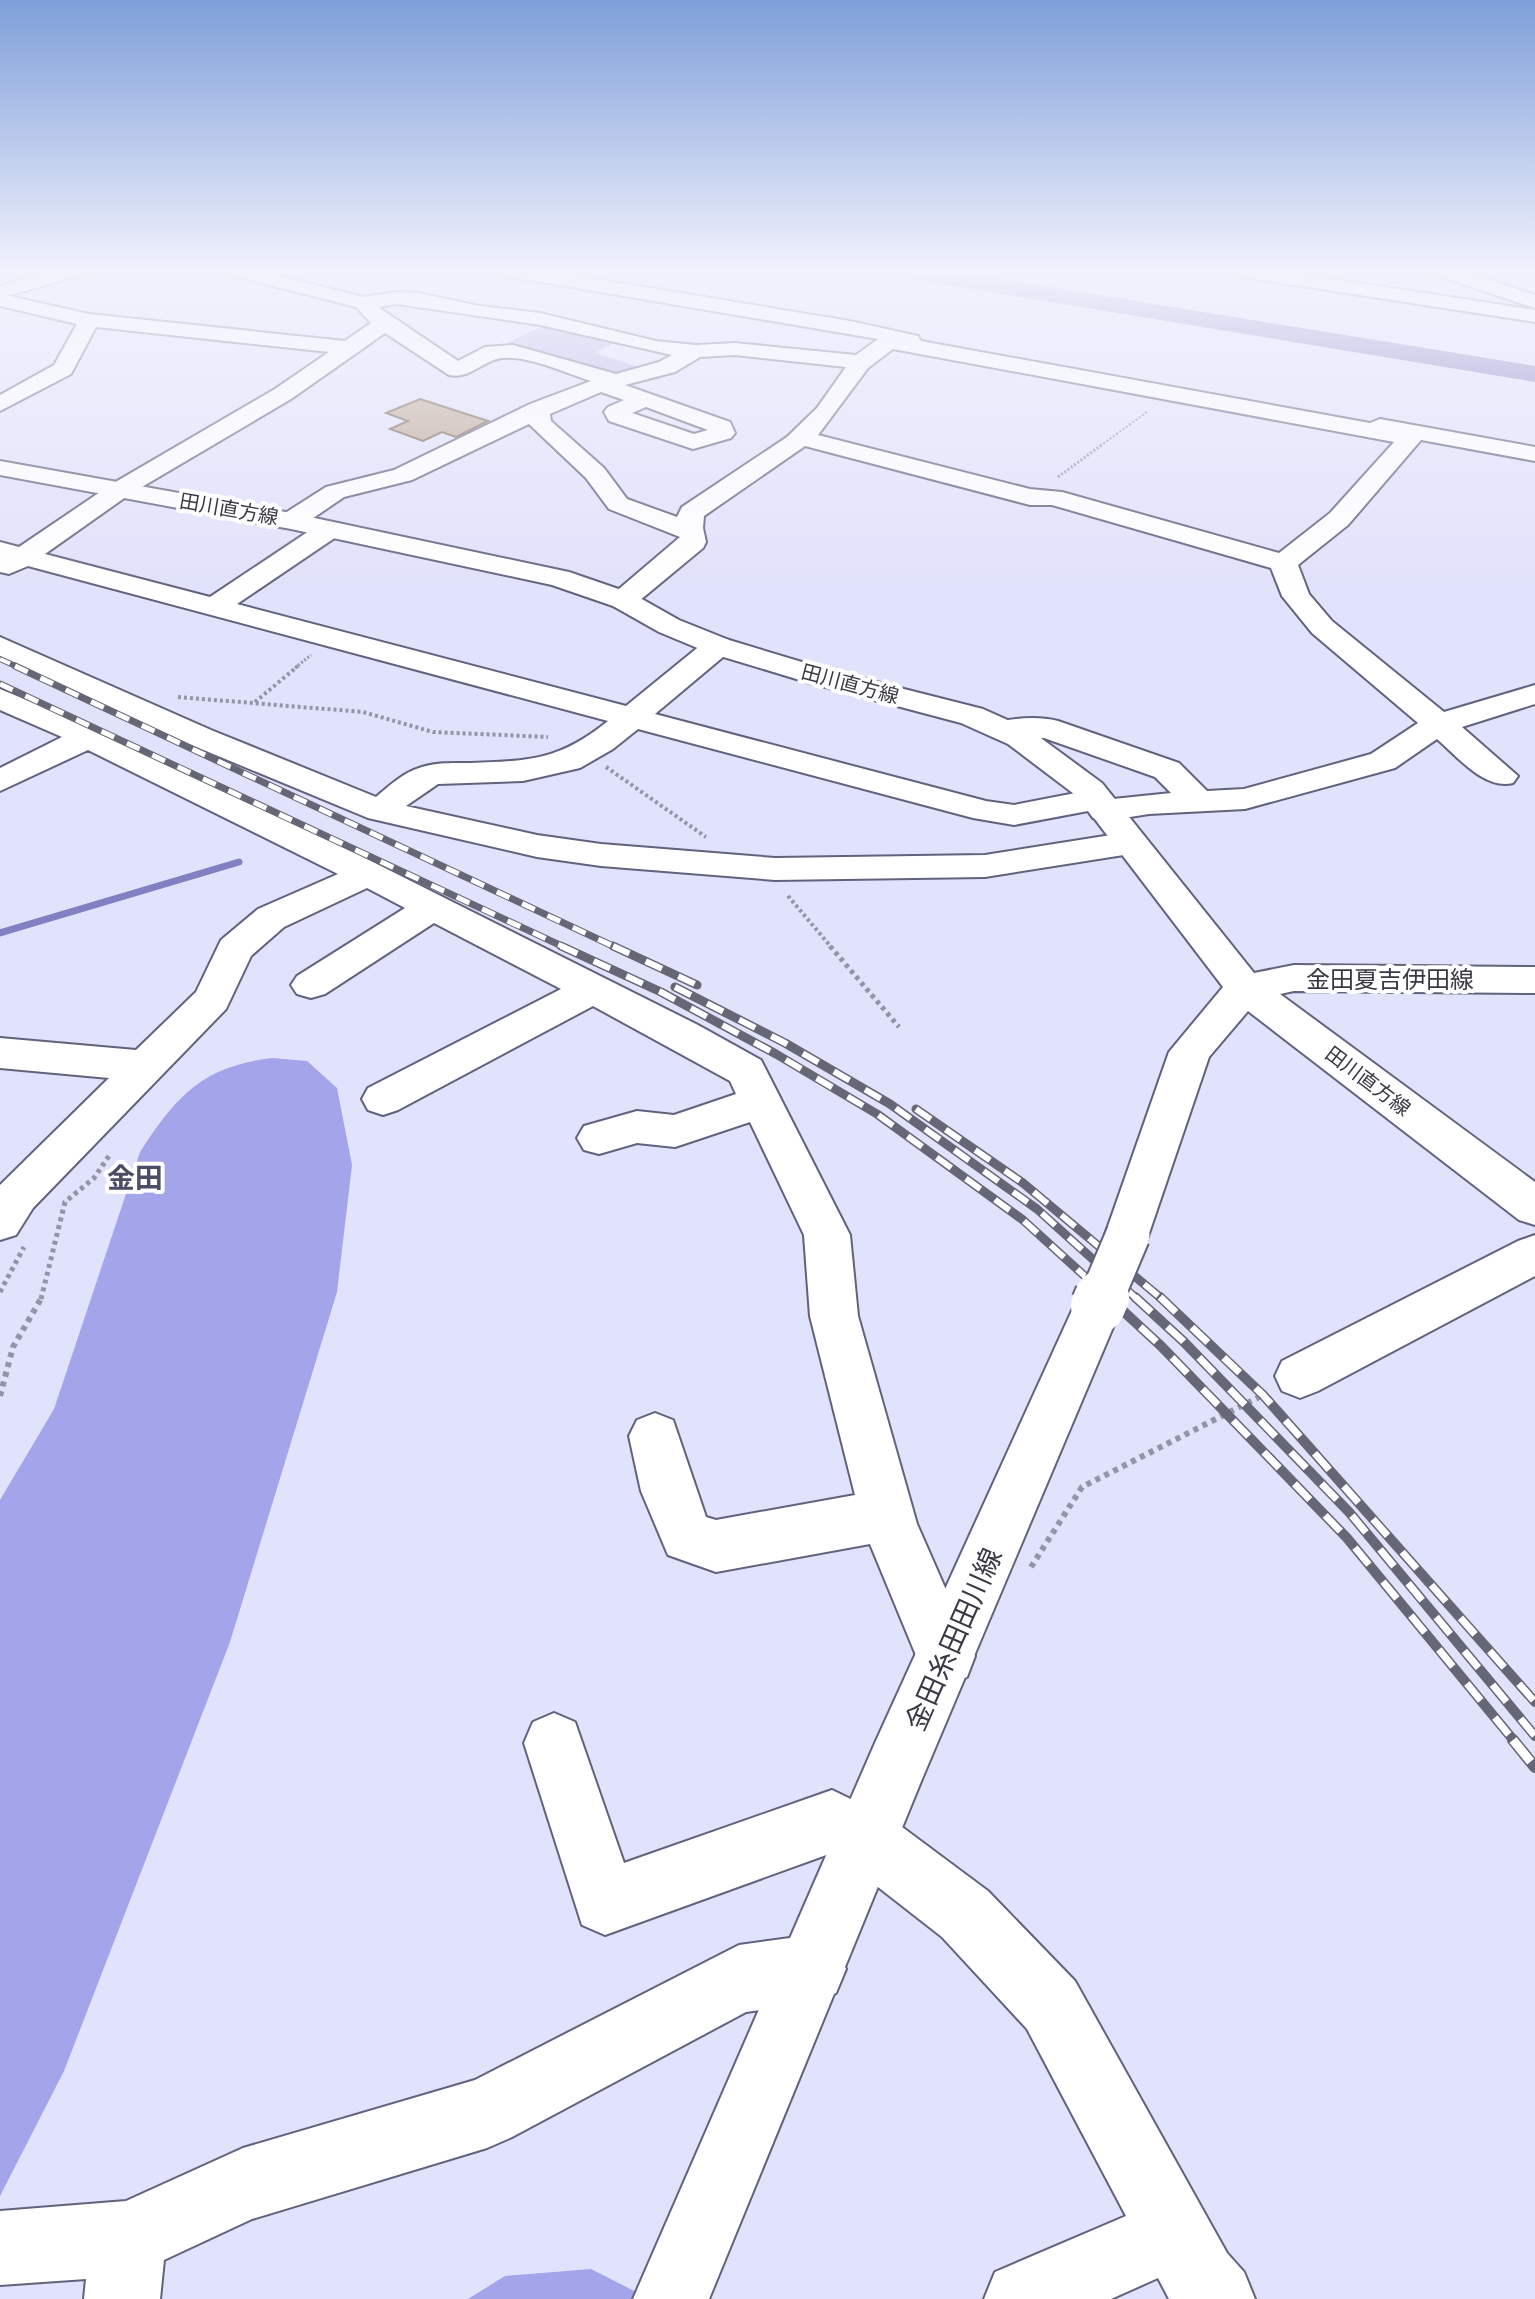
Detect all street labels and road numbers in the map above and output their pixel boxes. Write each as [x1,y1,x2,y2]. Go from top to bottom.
street label: 田川直方線 [178,488,280,530]
street label: 田川直方線 [798,659,902,709]
street label: 金田夏吉伊田線 [1306,964,1474,995]
street label: 田川直方線 [1320,1041,1416,1121]
street label: 金田糸田田川線 [896,1542,1010,1736]

